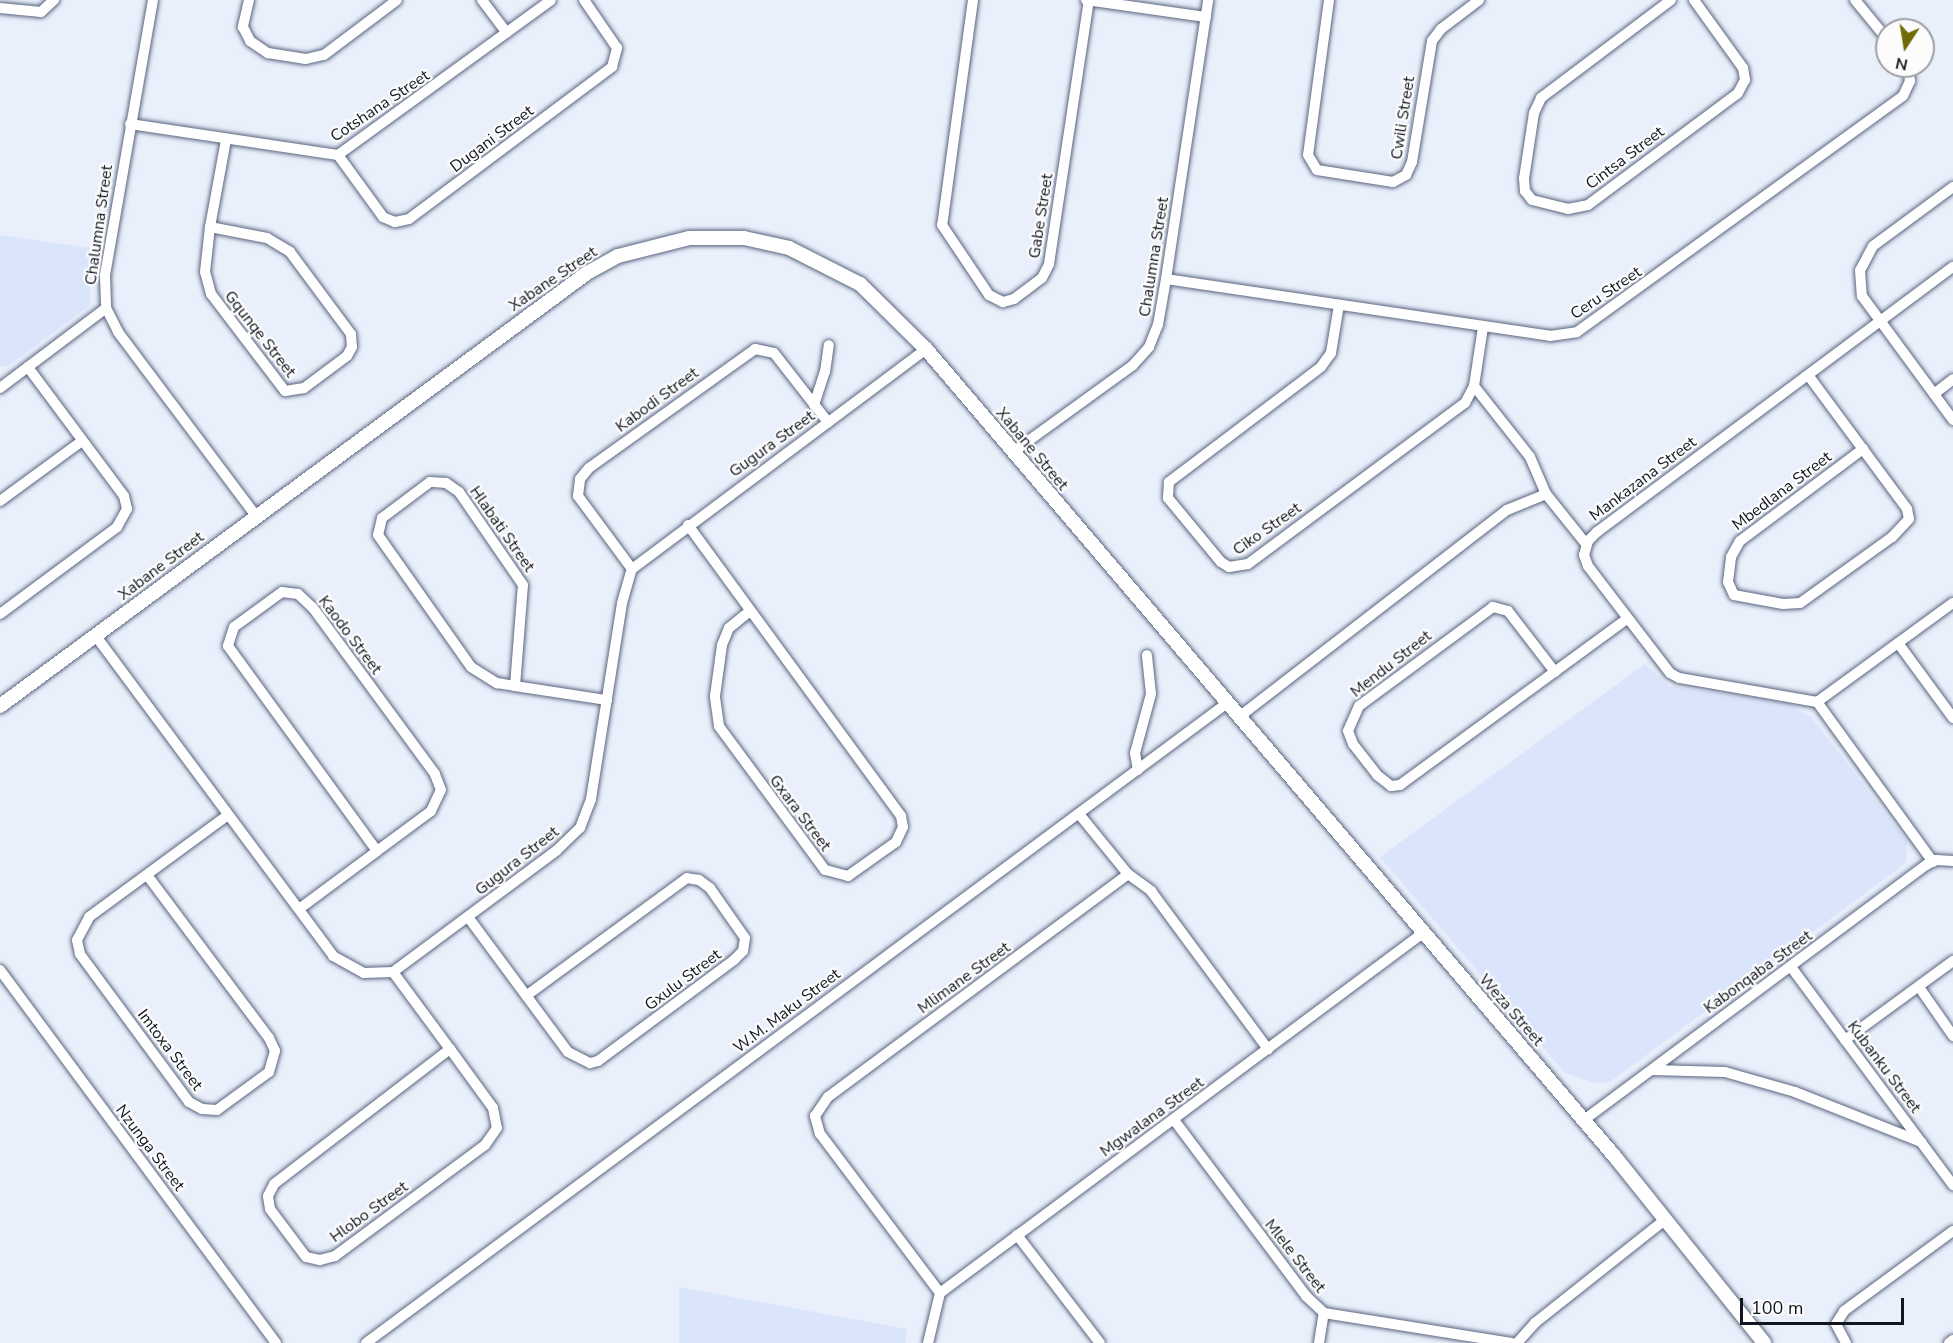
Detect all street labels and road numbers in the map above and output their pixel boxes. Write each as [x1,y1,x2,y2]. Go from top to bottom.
street label: Cotshana Street [327,66,433,146]
street label: Cwili Street [1387,75,1419,161]
street label: Dugani Street [447,101,537,177]
street label: Cintsa Street [1582,122,1668,194]
street label: Chalumna Street [81,164,117,286]
street label: Gabe Street [1025,172,1057,260]
street label: Chalumna Street [1135,196,1173,318]
street label: Xabane Street [505,243,601,315]
street label: Ceru Street [1567,262,1645,324]
street label: Gqunqe Street [220,287,300,381]
street label: Kabodi Street [612,364,702,436]
street label: Xabane Street [992,404,1072,494]
street label: Gugura Street [726,407,818,481]
street label: Mankazana Street [1586,433,1700,525]
street label: Mbedlana Street [1729,447,1835,535]
street label: Hlabati Street [465,482,539,576]
street label: Ciko Street [1229,498,1305,560]
street label: Xabane Street [114,528,208,604]
street label: Kaodo Street [314,592,386,678]
street label: Mendu Street [1347,626,1435,702]
street label: Gxara Street [765,771,835,855]
street label: Gugura Street [471,822,563,900]
street label: Kabonqaba Street [1700,926,1816,1018]
street label: Mlimane Street [914,938,1014,1018]
street label: Gxulu Street [641,945,725,1015]
street label: W.M. Maku Street [730,965,844,1057]
street label: Weza Street [1475,970,1547,1050]
street label: Imtoxa Street [133,1006,207,1094]
street label: Kubanku Street [1843,1017,1925,1117]
street label: Mgwalana Street [1096,1073,1208,1161]
street label: Nzunga Street [111,1101,189,1195]
street label: Hlobo Street [326,1177,412,1247]
street label: Mlele Street [1260,1216,1330,1296]

